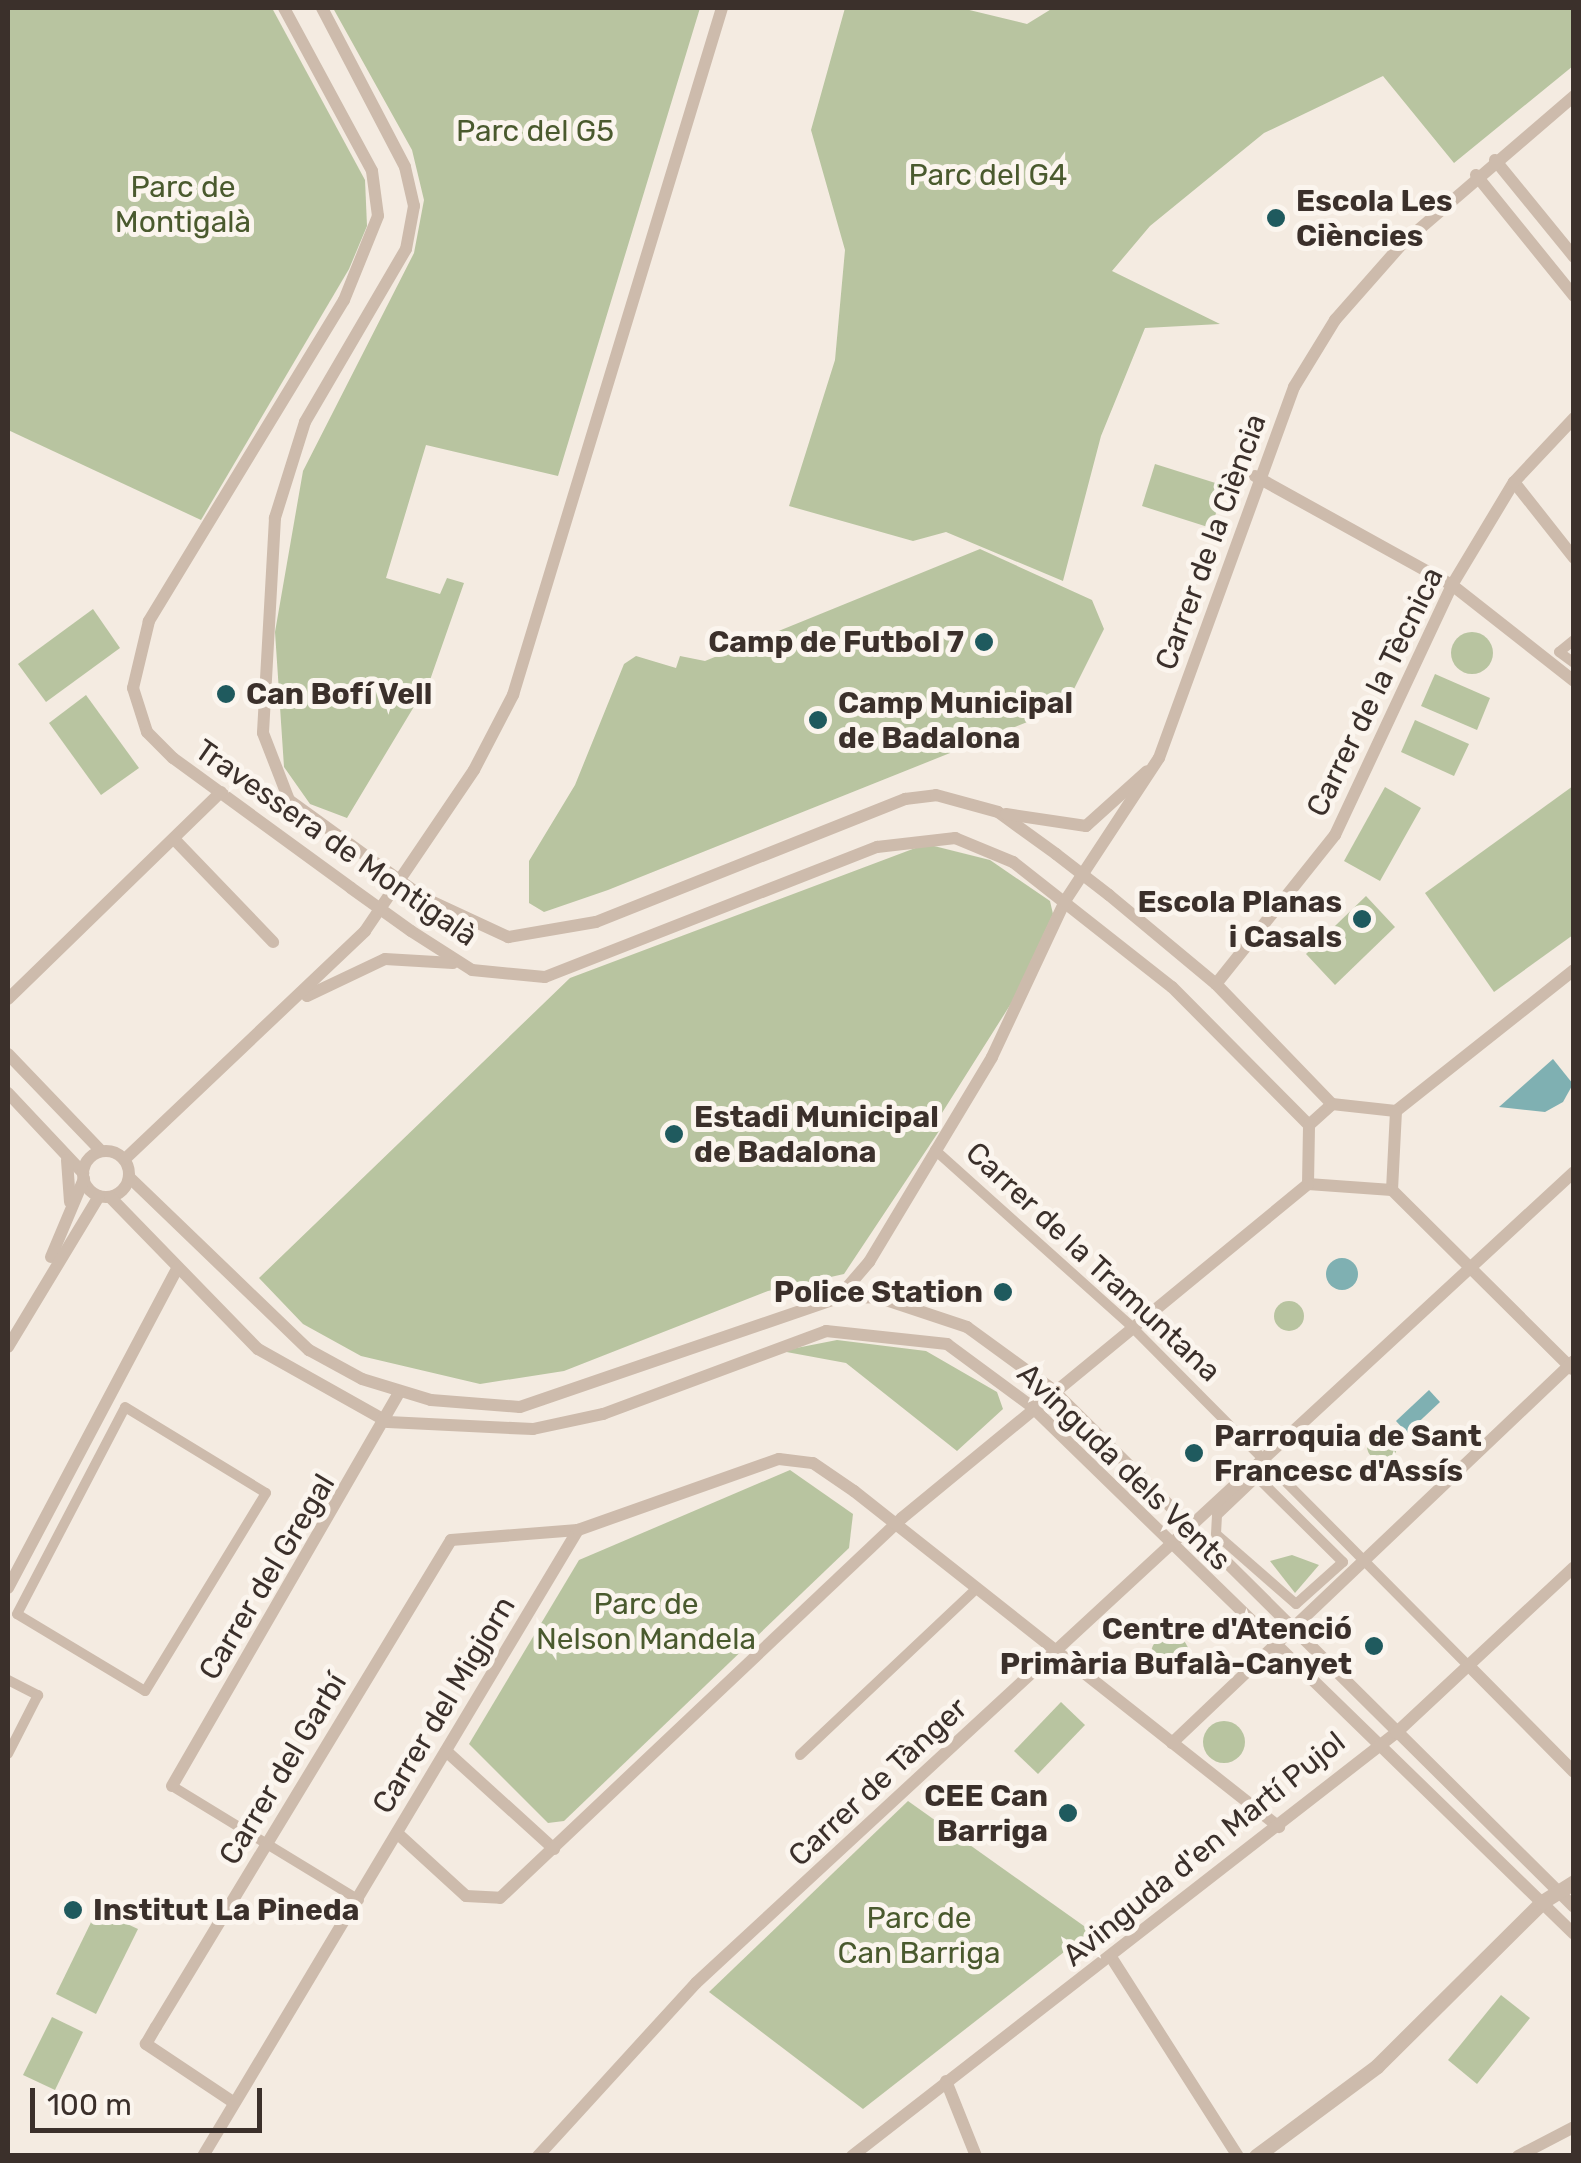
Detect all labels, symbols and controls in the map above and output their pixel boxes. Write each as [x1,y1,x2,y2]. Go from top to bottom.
park label: Parc del G5 [456,113,614,149]
park label: Parc del G4 [909,157,1067,193]
park label: Parc de Montigalà [115,169,251,240]
place label: Escola Les Ciències [1296,183,1453,254]
marker: Escola Les Ciències [1265,207,1287,229]
street label: Carrer de la Ciència [1148,409,1274,675]
street label: Carrer de la Tècnica [1299,561,1451,823]
place label: Camp de Futbol 7 [708,624,964,660]
marker: Camp de Futbol 7 [973,631,995,653]
place label: Can Bofí Vell [246,676,433,712]
marker: Can Bofí Vell [215,683,237,705]
place label: Camp Municipal de Badalona [838,685,1073,756]
marker: Camp Municipal de Badalona [807,709,829,731]
street label: Travessera de Montigalà [188,732,484,954]
place label: Escola Planas i Casals [1137,884,1342,954]
marker: Escola Planas i Casals [1351,908,1373,930]
place label: Estadi Municipal de Badalona [694,1099,939,1170]
marker: Estadi Municipal de Badalona [663,1123,685,1145]
street label: Carrer de la Tramuntana [958,1134,1228,1390]
place label: Police Station [774,1274,983,1310]
marker: Police Station [992,1281,1014,1303]
street label: Avinguda dels Vents [1010,1356,1238,1578]
place label: Parroquia de Sant Francesc d'Assís [1214,1418,1482,1488]
marker: Parroquia de Sant Francesc d'Assís [1183,1442,1205,1464]
street label: Carrer del Gregal [191,1467,343,1687]
park label: Parc de Nelson Mandela [536,1586,756,1656]
street label: Carrer del Migjorn [365,1590,523,1820]
place label: Centre d'Atenció Primària Bufalà-Canyet [1000,1611,1352,1682]
marker: Centre d'Atenció Primària Bufalà-Canyet [1361,1633,1387,1659]
street label: Carrer del Garbí [212,1667,354,1871]
street label: Carrer de Tànger [781,1690,975,1874]
street label: Avinguda d'en Martí Pujol [1056,1724,1352,1974]
place label: CEE Can Barriga [924,1778,1048,1848]
marker: CEE Can Barriga [1057,1802,1079,1824]
place label: Institut La Pineda [93,1892,359,1928]
marker: Institut La Pineda [62,1899,84,1921]
park label: Parc de Can Barriga [837,1900,1001,1970]
scale bar [35,2068,268,2130]
text: 100 m [47,2087,132,2123]

